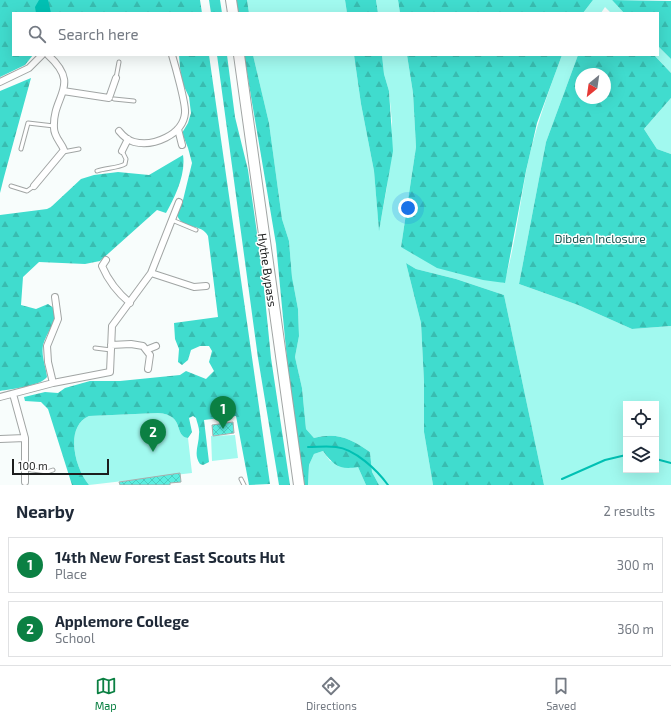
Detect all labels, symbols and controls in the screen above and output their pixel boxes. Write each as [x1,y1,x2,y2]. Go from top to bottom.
search box [12,12,659,56]
icon: search [26,23,48,45]
text: Search here [58,25,139,43]
north arrow [575,68,611,104]
your location [398,198,418,218]
park label: Dibden Inclosure [554,231,646,245]
street label: Hythe Bypass [256,232,280,308]
pin: 1 [210,396,236,429]
map controls [623,401,659,473]
button: locate [623,401,659,437]
pin: 2 [140,419,166,452]
button: layers [623,437,659,473]
scale bar [12,457,109,476]
text: 100 m [18,459,48,472]
text: Nearby [16,501,74,521]
text: 2 results [603,503,655,519]
text: 14th New Forest East Scouts Hut [55,548,285,566]
text: 1 [27,557,33,573]
text: 300 m [617,557,654,573]
text: Place [55,566,87,582]
text: Applemore College [55,612,189,630]
text: 2 [26,621,34,637]
text: 360 m [617,621,654,637]
text: School [55,630,95,646]
tab: Map [95,675,117,712]
tab: Directions [306,675,357,712]
tab: Saved [546,675,576,712]

